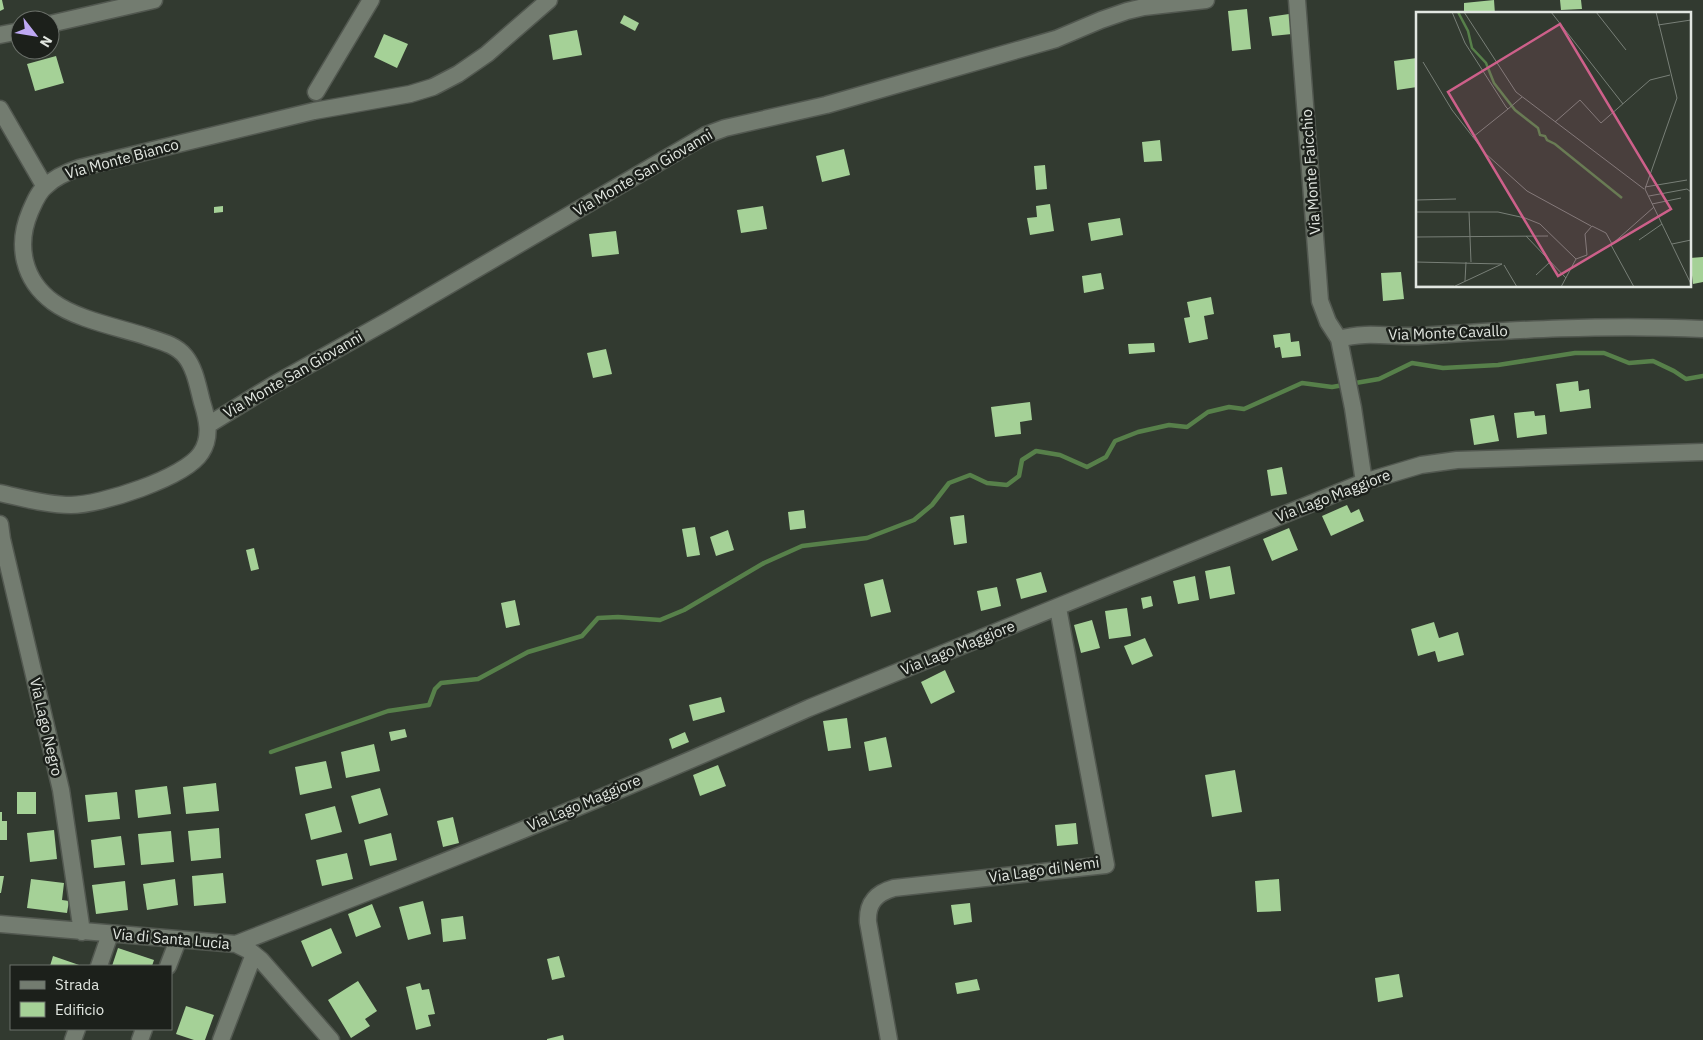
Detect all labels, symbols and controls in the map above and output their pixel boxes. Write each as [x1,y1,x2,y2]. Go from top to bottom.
north arrow [10,10,60,60]
inset map [1416,12,1690,288]
text: N [36,33,56,51]
street label: Via Monte Faicchio [1297,109,1324,235]
street label: Via Monte San Giovanni [570,125,716,220]
street label: Via Monte Bianco [63,134,181,183]
street label: Via Monte Cavallo [1388,321,1508,344]
street label: Via Monte San Giovanni [220,327,366,422]
street label: Via Lago Maggiore [1273,465,1393,526]
street label: Via Lago Maggiore [898,616,1018,679]
street label: Via Lago Negro [26,676,67,778]
street label: Via Lago Maggiore [524,770,643,835]
street label: Via Lago di Nemi [987,852,1100,887]
street label: Via di Santa Lucia [112,924,230,953]
legend [10,965,172,1030]
text: Strada [55,975,99,994]
text: Edificio [55,1000,104,1019]

